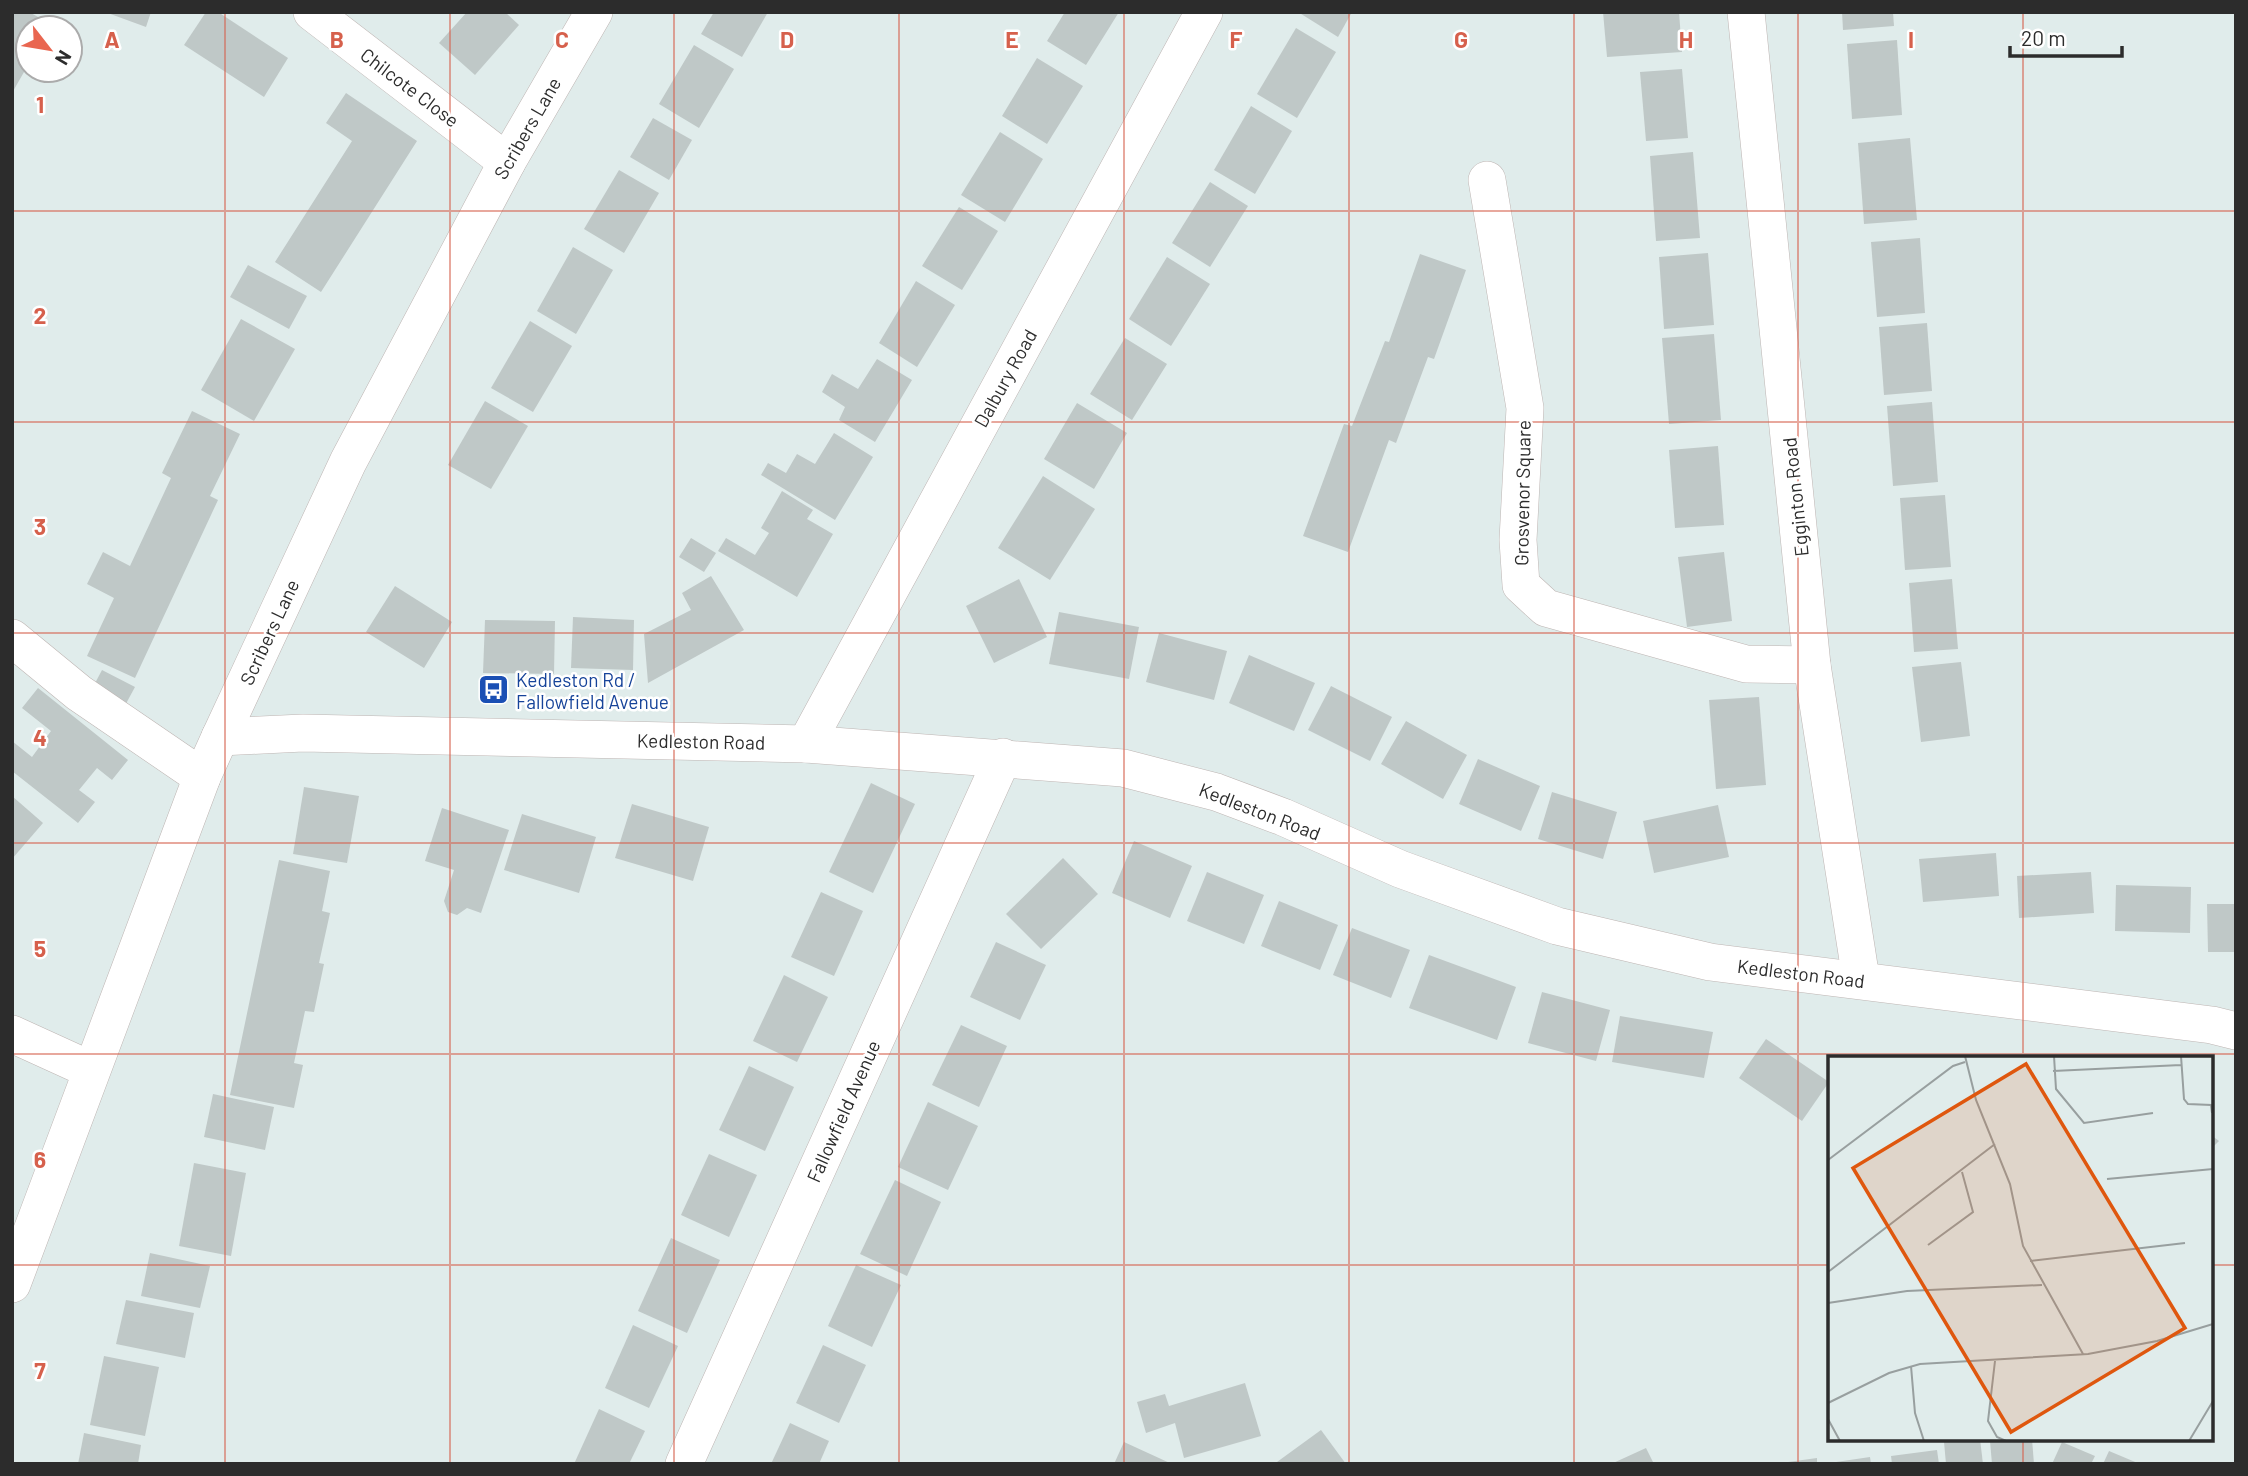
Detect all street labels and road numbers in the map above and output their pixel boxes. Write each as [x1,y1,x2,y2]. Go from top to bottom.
street label: Chilcote Close [356,43,464,131]
street label: Scribers Lane [489,73,565,183]
street label: Dalbury Road [969,325,1041,431]
street label: Grosvenor Square [1509,420,1535,566]
street label: Egginton Road [1777,436,1813,558]
street label: Scribers Lane [235,576,303,688]
street label: Kedleston Road [637,728,765,754]
street label: Kedleston Road [1196,777,1324,845]
street label: Kedleston Road [1736,954,1866,992]
street label: Fallowfield Avenue [801,1036,885,1186]

